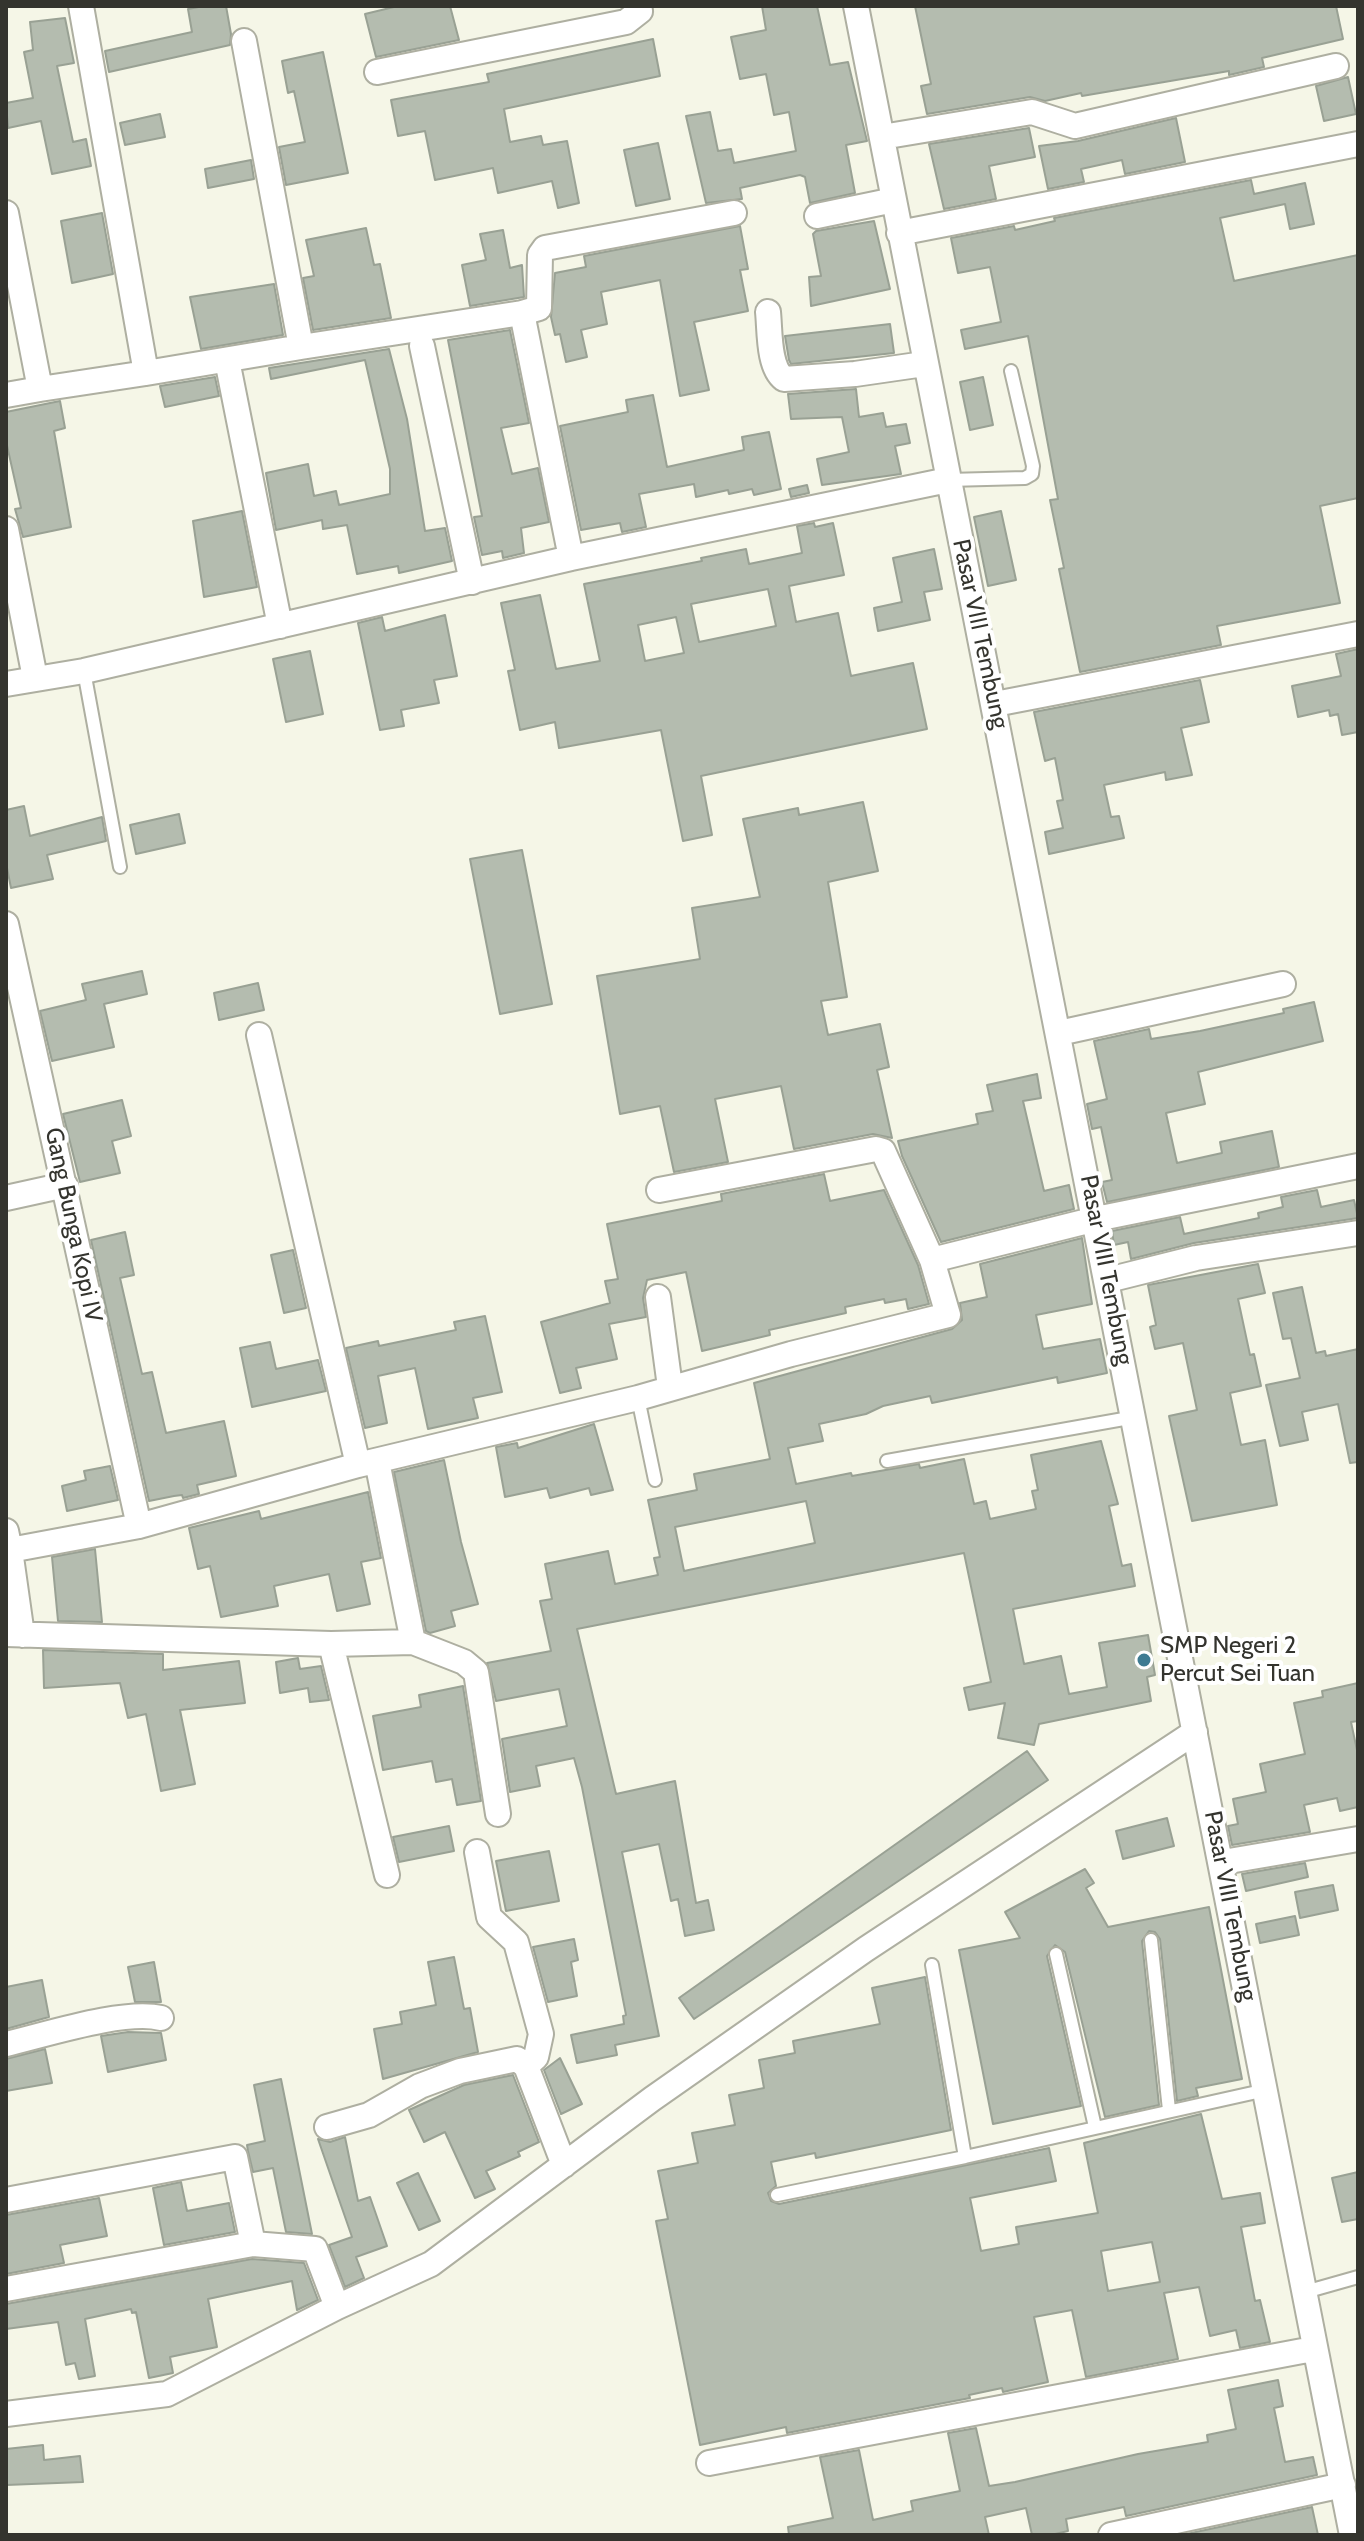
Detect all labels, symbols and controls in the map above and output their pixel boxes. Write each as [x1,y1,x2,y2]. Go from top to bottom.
street label: Pasar VIII Tembung [946,536,1014,732]
street label: Gang Bunga Kopi IV [38,1125,108,1325]
street label: Pasar VIII Tembung [1073,1172,1139,1368]
place label: SMP Negeri 2 Percut Sei Tuan [1160,1632,1315,1688]
marker: SMP Negeri 2 Percut Sei Tuan [1135,1651,1153,1669]
street label: Pasar VIII Tembung [1197,1808,1263,2004]

